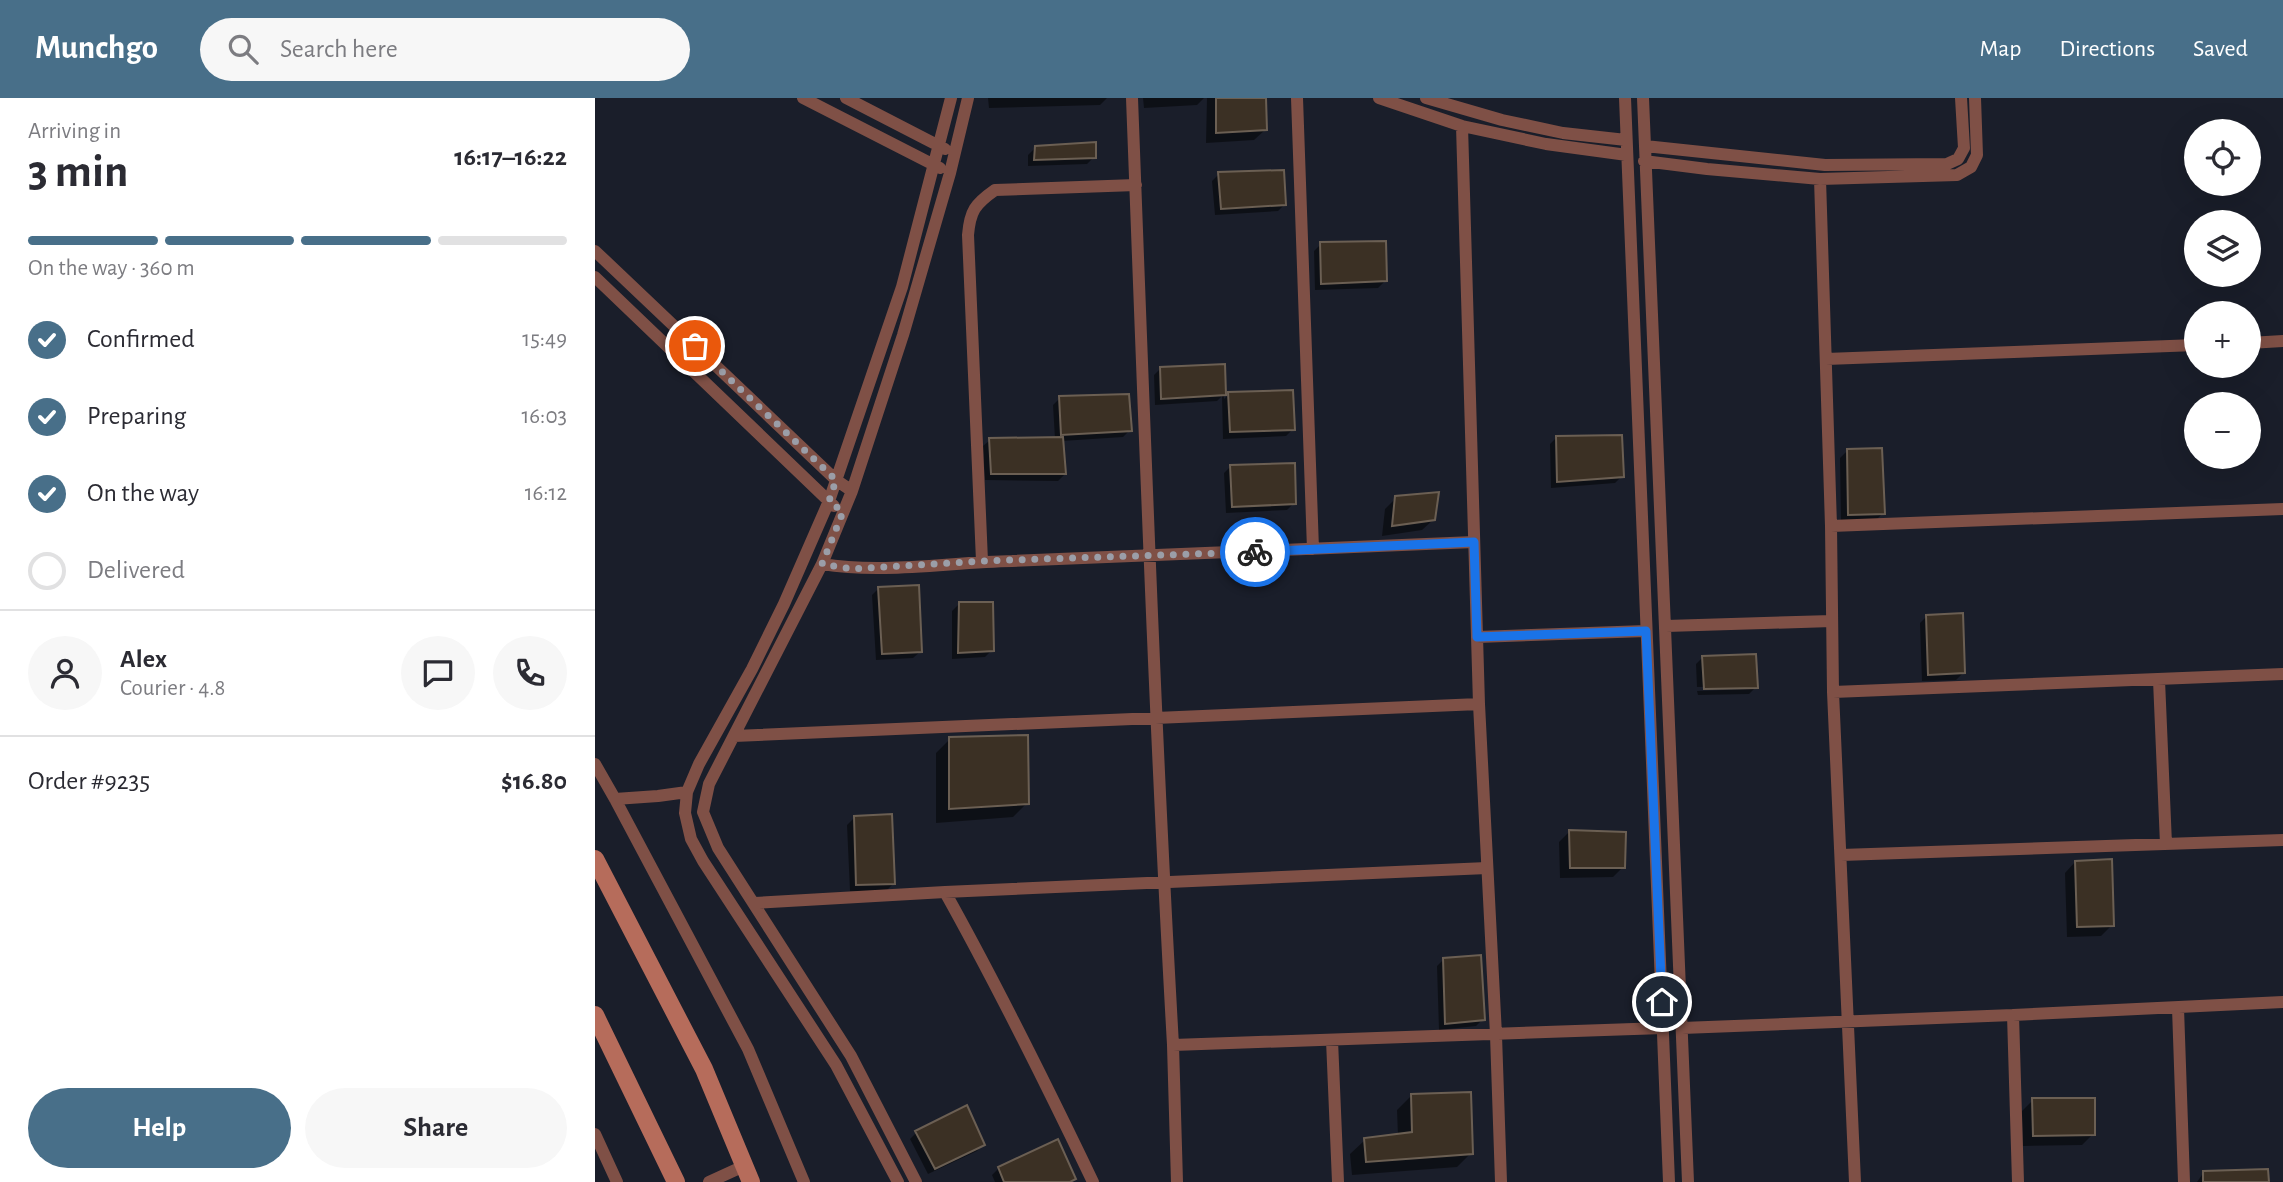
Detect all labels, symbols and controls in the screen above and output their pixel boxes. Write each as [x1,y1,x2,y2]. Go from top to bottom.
search box [200,18,690,81]
icon: search [224,30,262,68]
text: Munchgo [35,32,158,65]
text: Search here [280,36,398,62]
text: Map [1979,37,2021,61]
text: Directions [2059,37,2155,61]
text: Saved [2193,37,2248,61]
map controls [2184,119,2261,469]
button: locate [2184,119,2261,196]
text: Arriving in [28,120,121,143]
text: 16:17–16:22 [454,144,567,170]
text: 3 min [28,149,128,195]
button: layers [2184,210,2261,287]
text: On the way · 360 m [28,257,195,280]
button: + [2184,301,2261,378]
pin [665,316,725,376]
icon: check [28,321,66,359]
text: Confirmed [87,326,195,352]
icon: bag [676,327,714,365]
text: 15:49 [522,328,567,351]
button: − [2184,392,2261,469]
icon: check [28,398,66,436]
text: Preparing [87,403,186,429]
text: 16:03 [521,405,567,428]
icon: check [28,475,66,513]
text: On the way [87,480,199,506]
text: 16:12 [525,482,567,505]
courier [1220,517,1290,587]
icon: bike [1236,533,1274,571]
text: Delivered [87,557,185,583]
button: person [28,636,102,710]
button: chat [401,636,475,710]
button: phone [493,636,567,710]
text: Alex [120,646,167,672]
text: Courier · 4.8 [120,677,225,700]
text: Order #9235 [28,768,150,794]
text: $16.80 [501,768,567,794]
pin [1632,972,1692,1032]
icon: home [1643,983,1681,1021]
button: Help [28,1088,291,1168]
button: Share [305,1088,567,1168]

